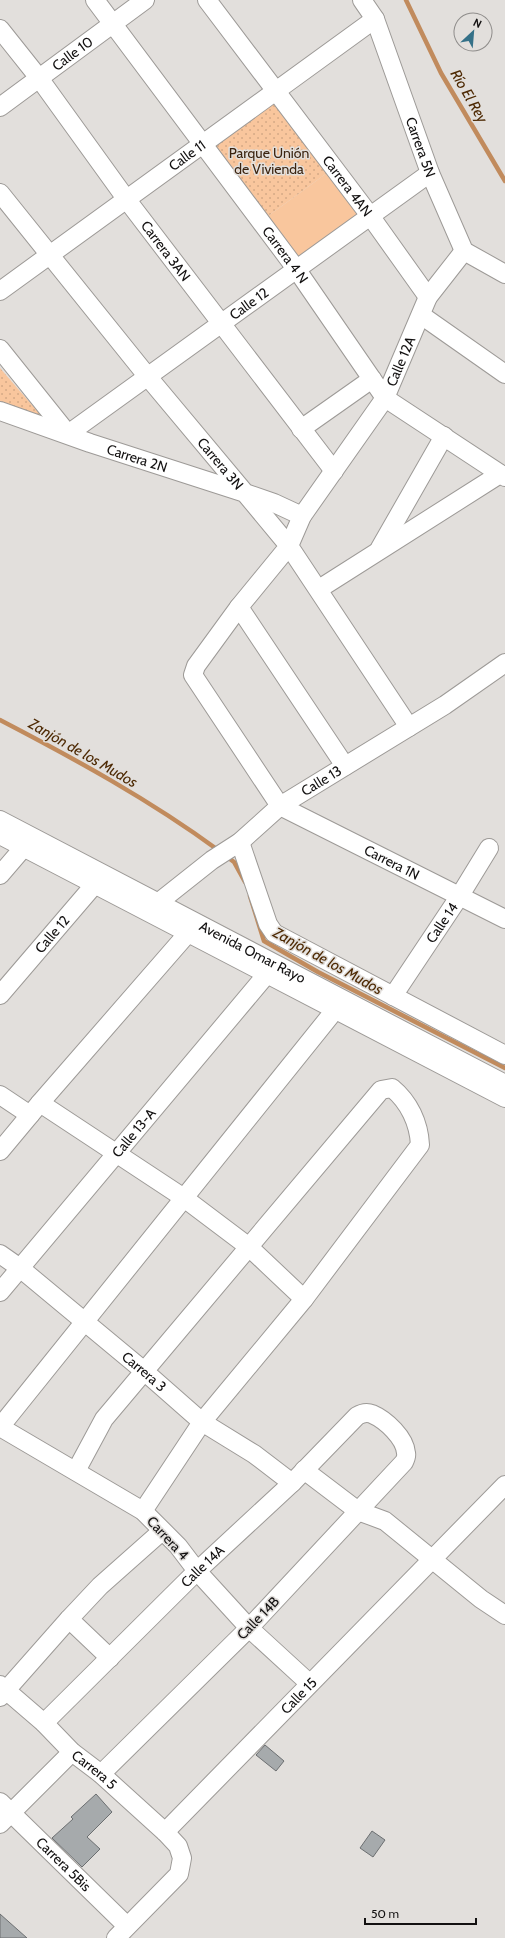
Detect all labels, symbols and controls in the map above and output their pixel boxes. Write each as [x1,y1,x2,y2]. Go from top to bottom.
north arrow [453,12,493,52]
text: N [471,15,484,31]
street label: Calle 10 [48,32,97,75]
water label: Río El Rey [447,66,492,127]
street label: Carrera 5N [402,114,440,180]
street label: Calle 11 [165,136,209,175]
park label: Parque Unión de Vivienda [229,144,309,178]
street label: Carrera 4AN [319,152,376,220]
street label: Carrera 3AN [137,217,195,285]
street label: Carrera 4 N [258,223,312,287]
street label: Calle 12 [226,283,272,324]
street label: Calle 12A [382,333,419,389]
street label: Carrera 3N [193,434,247,493]
street label: Carrera 2N [105,440,170,476]
water label: Zanjón de los Mudos [25,714,141,791]
street label: Calle 13 [298,761,345,800]
street label: Carrera 1N [361,841,423,884]
street label: Calle 14 [422,899,462,946]
street label: Calle 12 [31,912,73,957]
street label: Avenida Omar Rayo [196,917,309,987]
water label: Zanjón de los Mudos [269,923,386,999]
street label: Calle 13-A [108,1104,160,1161]
street label: Carrera 3 [118,1347,170,1396]
street label: Carrera 4 [143,1512,193,1564]
street label: Calle 14A [177,1541,228,1591]
street label: Calle 14B [233,1593,283,1643]
street label: Calle 15 [277,1673,321,1718]
street label: Carrera 5 [68,1746,121,1793]
street label: Carrera 5Bis [32,1833,95,1895]
scale bar [365,1900,476,1926]
text: 50 m [371,1906,399,1921]

